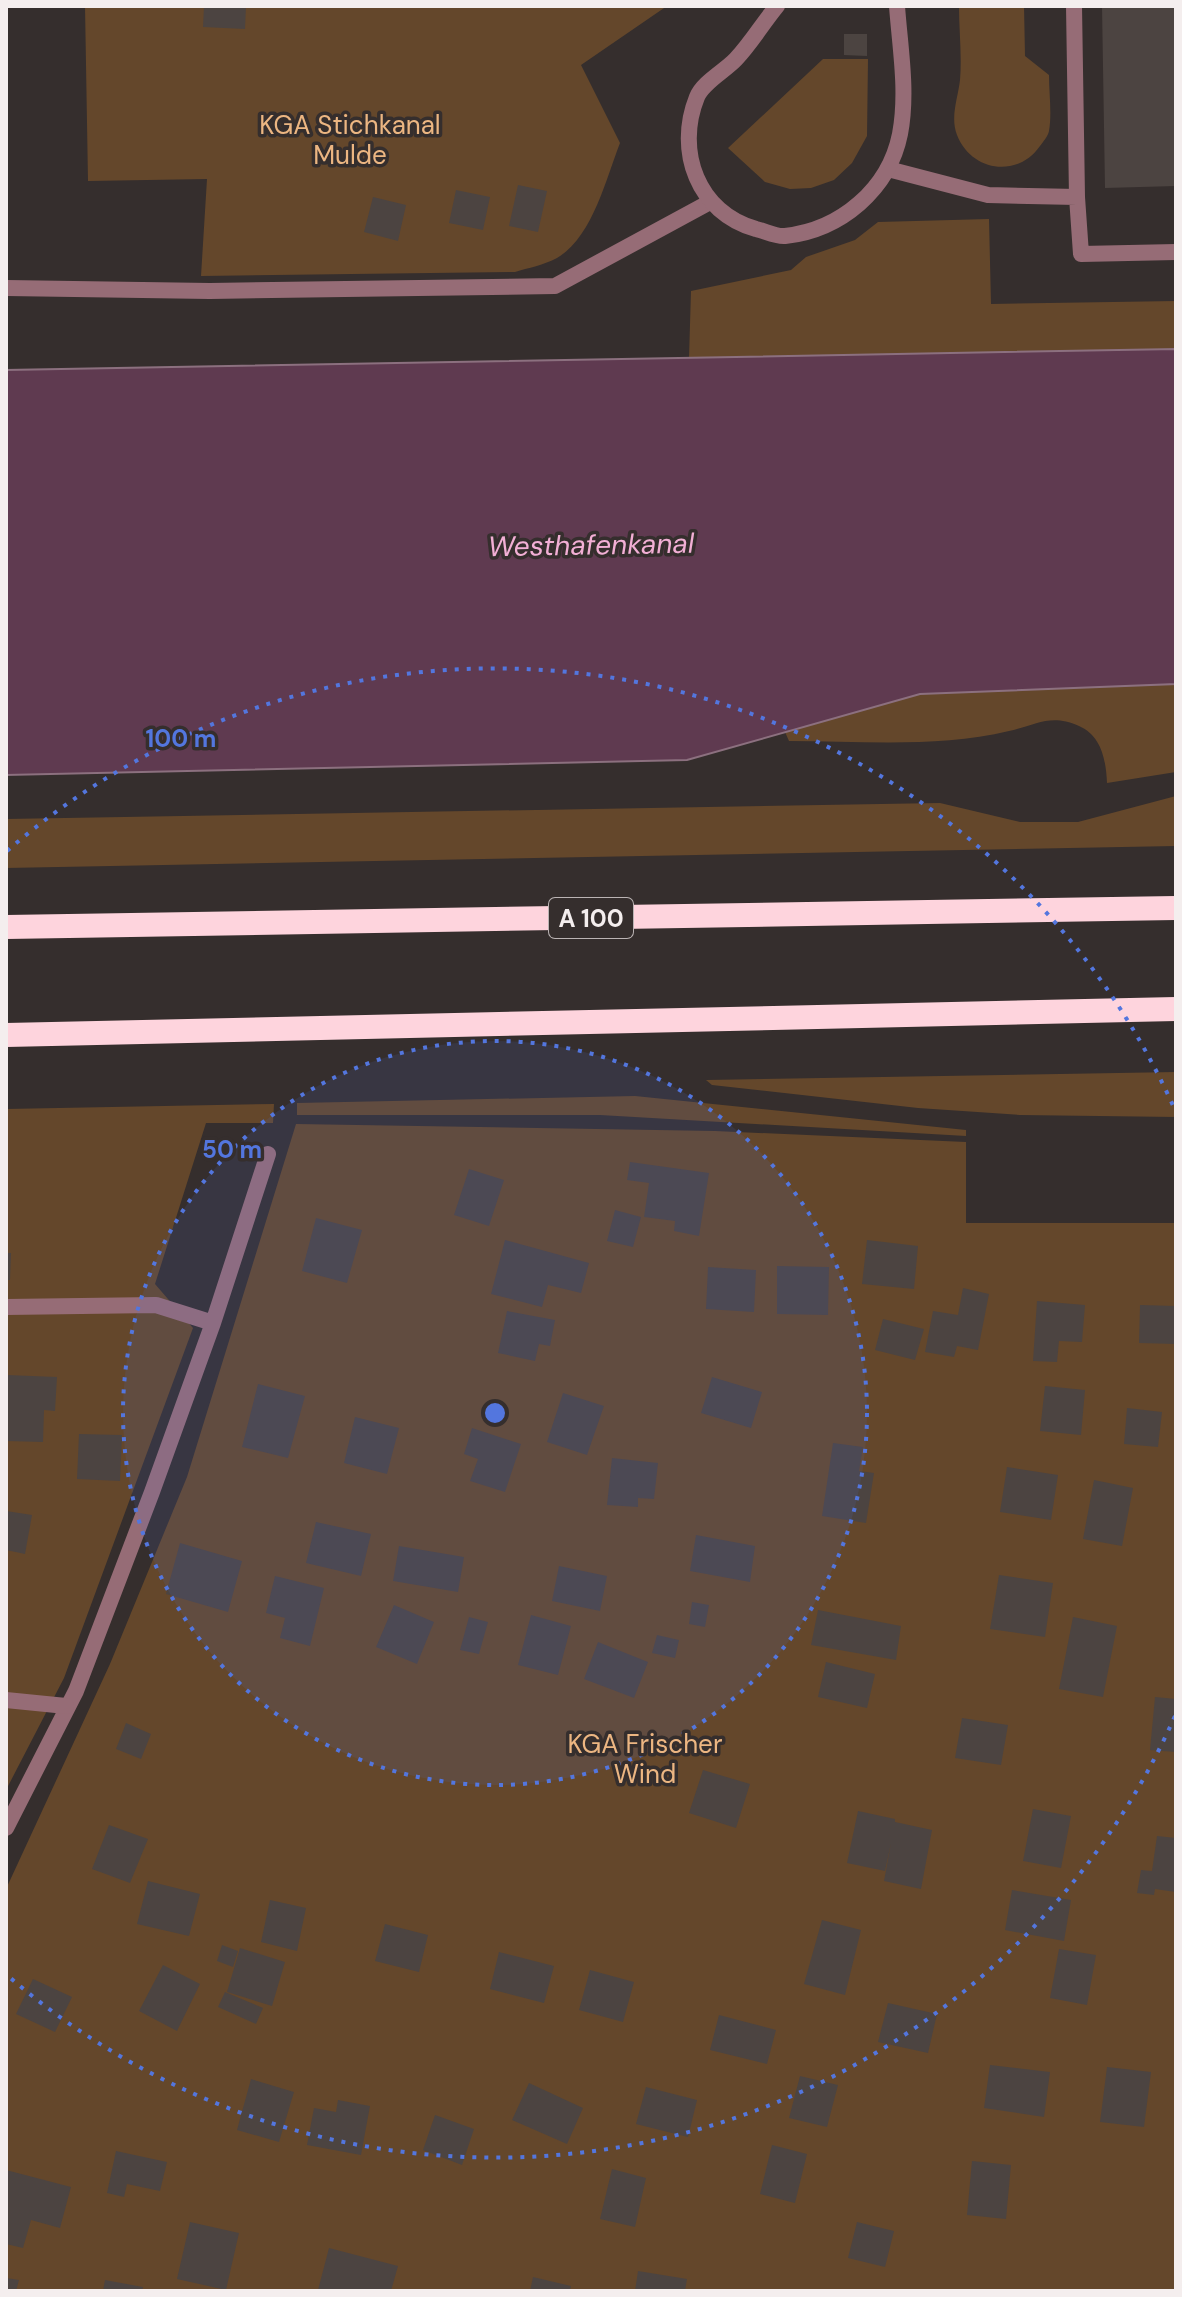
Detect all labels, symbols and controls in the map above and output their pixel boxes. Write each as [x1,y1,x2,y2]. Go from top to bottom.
park label: KGA Stichkanal Mulde [259,108,441,172]
water label: Westhafenkanal [488,525,695,565]
text: 100 m [146,723,216,754]
road number: A 100 [549,898,633,938]
text: 50 m [202,1134,262,1165]
centre of rings [481,1399,509,1427]
park label: KGA Frischer Wind [567,1727,723,1791]

